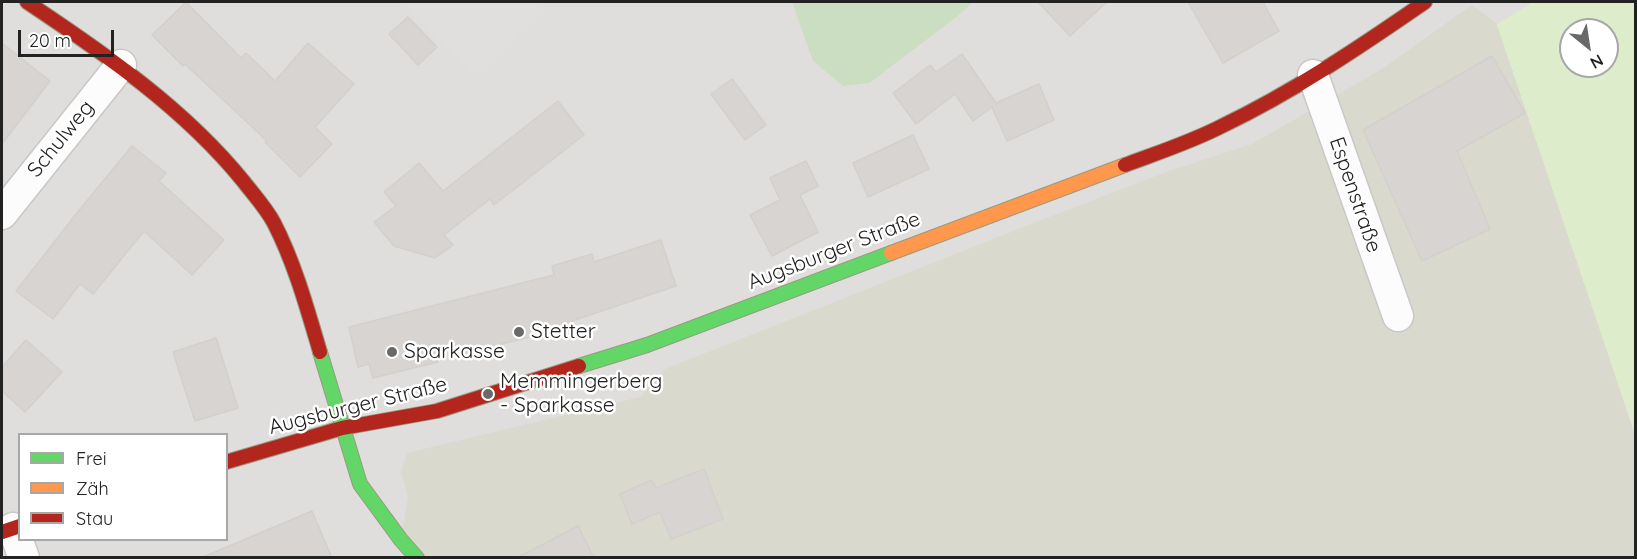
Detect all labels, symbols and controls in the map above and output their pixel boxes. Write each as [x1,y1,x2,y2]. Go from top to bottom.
scale bar [21,18,117,56]
north arrow [1559,18,1619,78]
text: 20 m [29,29,71,52]
text: N [1587,50,1607,73]
street label: Schulweg [22,95,100,183]
street label: Espenstraße [1323,134,1387,256]
street label: Augsburger Straße [744,206,924,296]
place label: Stetter [531,319,596,345]
marker: Stetter [512,325,526,339]
place label: Sparkasse [404,339,505,365]
marker: Sparkasse [385,345,399,359]
place label: Memmingerberg - Sparkasse [500,369,662,419]
street label: Augsburger Straße [266,372,450,440]
marker: Memmingerberg - Sparkasse [481,387,495,401]
legend [18,433,228,541]
text: Frei [76,447,107,470]
text: Zäh [76,477,109,500]
text: Stau [76,507,113,530]

